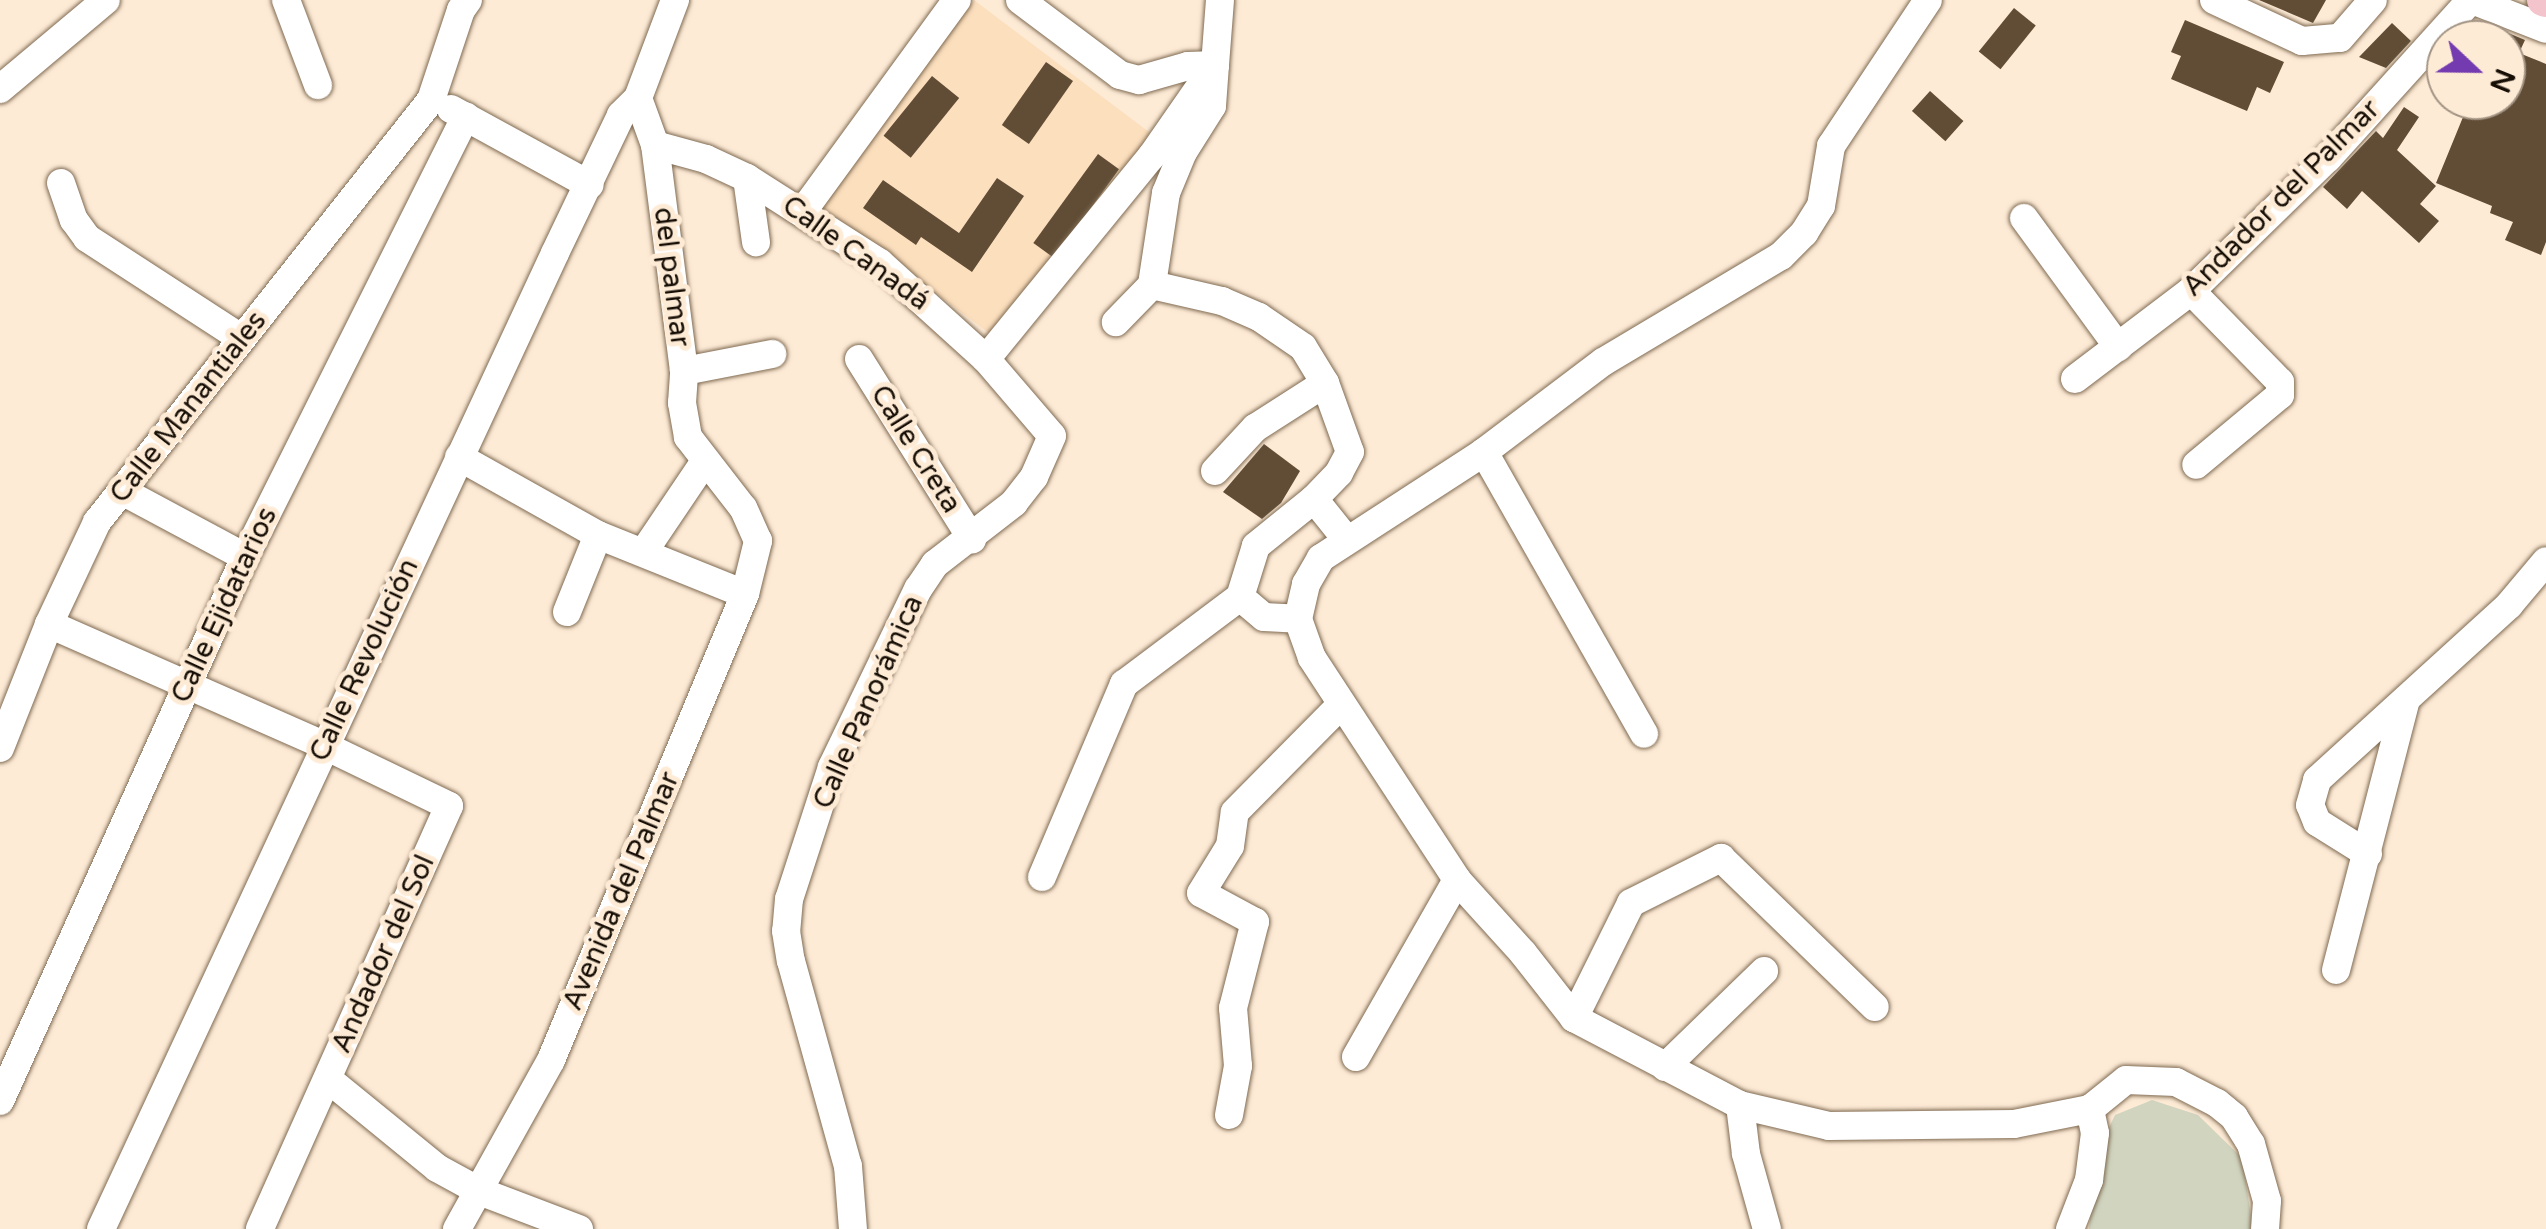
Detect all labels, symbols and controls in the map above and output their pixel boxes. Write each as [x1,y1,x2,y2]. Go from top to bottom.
north arrow [2426,20,2526,120]
text: N [2482,64,2522,97]
street label: Andador del Palmar [2176,93,2386,303]
street label: Calle Canadá [776,188,936,318]
street label: del palmar [647,205,697,349]
street label: Calle Manantiales [103,304,273,510]
street label: Calle Creta [864,379,968,519]
street label: Calle Ejidatarios [164,502,284,708]
street label: Calle Revolución [302,553,426,767]
street label: Calle Panorámica [806,590,930,814]
street label: Avenida del Palmar [556,767,686,1015]
street label: Andador del Sol [324,850,442,1058]

